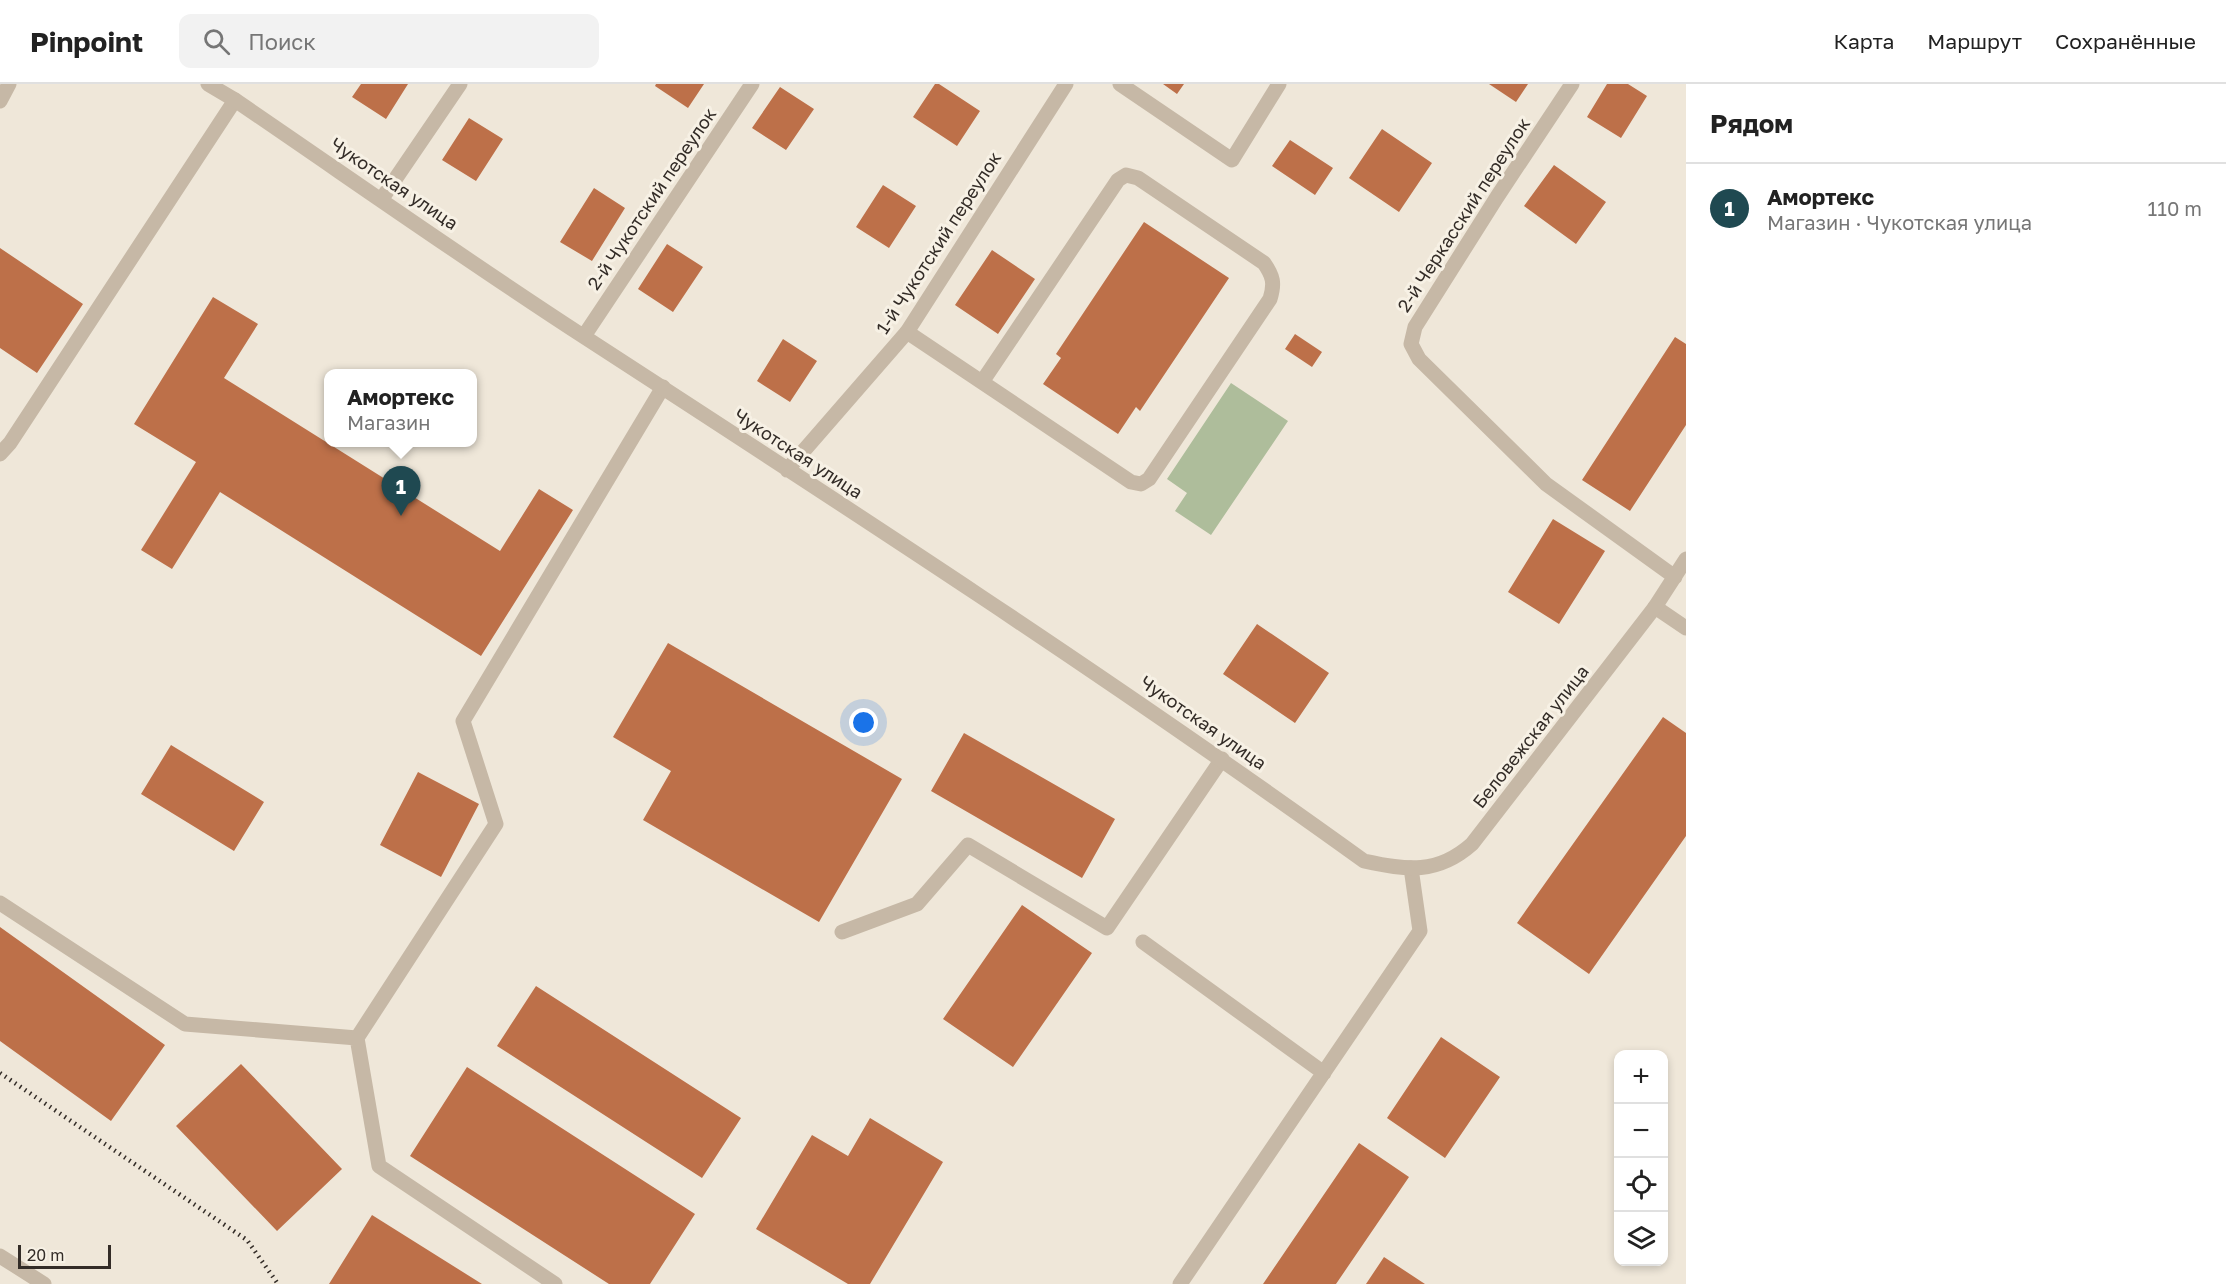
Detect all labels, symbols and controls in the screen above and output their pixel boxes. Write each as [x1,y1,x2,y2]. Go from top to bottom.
search box [179,14,599,68]
text: Pinpoint [30,25,143,58]
icon: search [200,25,233,58]
text: Поиск [248,28,316,55]
text: Карта [1833,28,1894,54]
text: Маршрут [1927,28,2022,54]
text: Сохранённые [2055,28,2196,54]
street label: 2-й Чукотский переулок [582,103,720,294]
text: Рядом [1710,108,1793,139]
street label: 2-й Черкасский переулок [1392,113,1534,316]
street label: Чукотская улица [327,132,462,234]
street label: 1-й Чукотский переулок [871,147,1005,338]
text: Амортекс [1767,183,1874,210]
text: 1 [1724,196,1735,220]
text: 110 m [2148,196,2202,220]
text: Магазин · Чукотская улица [1767,210,2032,234]
popup [324,369,477,447]
text: Амортекс [347,383,454,410]
street label: Чукотская улица [730,403,867,503]
text: Магазин [347,410,430,434]
pin: 1 [382,466,420,516]
street label: Беловежская улица [1468,660,1593,812]
street label: Чукотская улица [1136,670,1271,774]
your location [849,708,878,737]
map controls [1614,1050,1668,1266]
button: + [1614,1050,1668,1104]
button: − [1614,1104,1668,1158]
button: locate [1614,1158,1668,1212]
button: layers [1614,1212,1668,1266]
scale bar [18,1242,111,1270]
text: 20 m [27,1245,64,1265]

